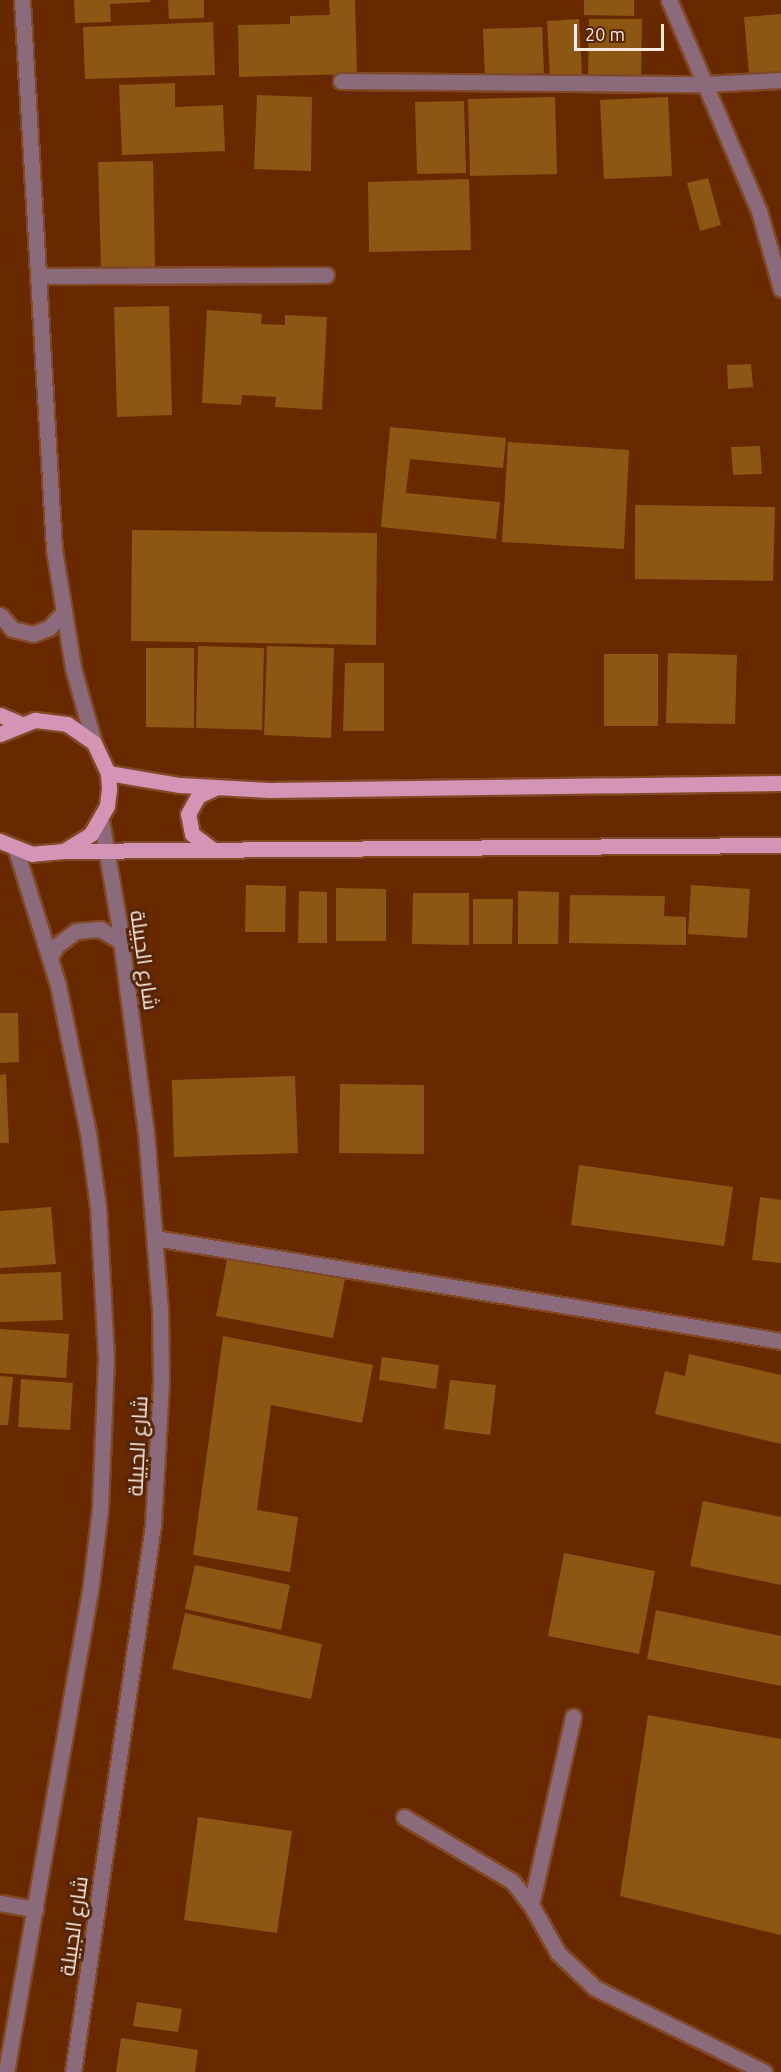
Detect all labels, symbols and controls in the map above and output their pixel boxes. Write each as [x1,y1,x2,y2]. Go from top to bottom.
scale bar [577,12,667,50]
text: 20 m [585,24,625,44]
street label: شارع الجبيلة [126,908,164,1012]
street label: شارع الجبيلة [122,1395,152,1497]
street label: شارع الجبيلة [54,1874,92,1978]

